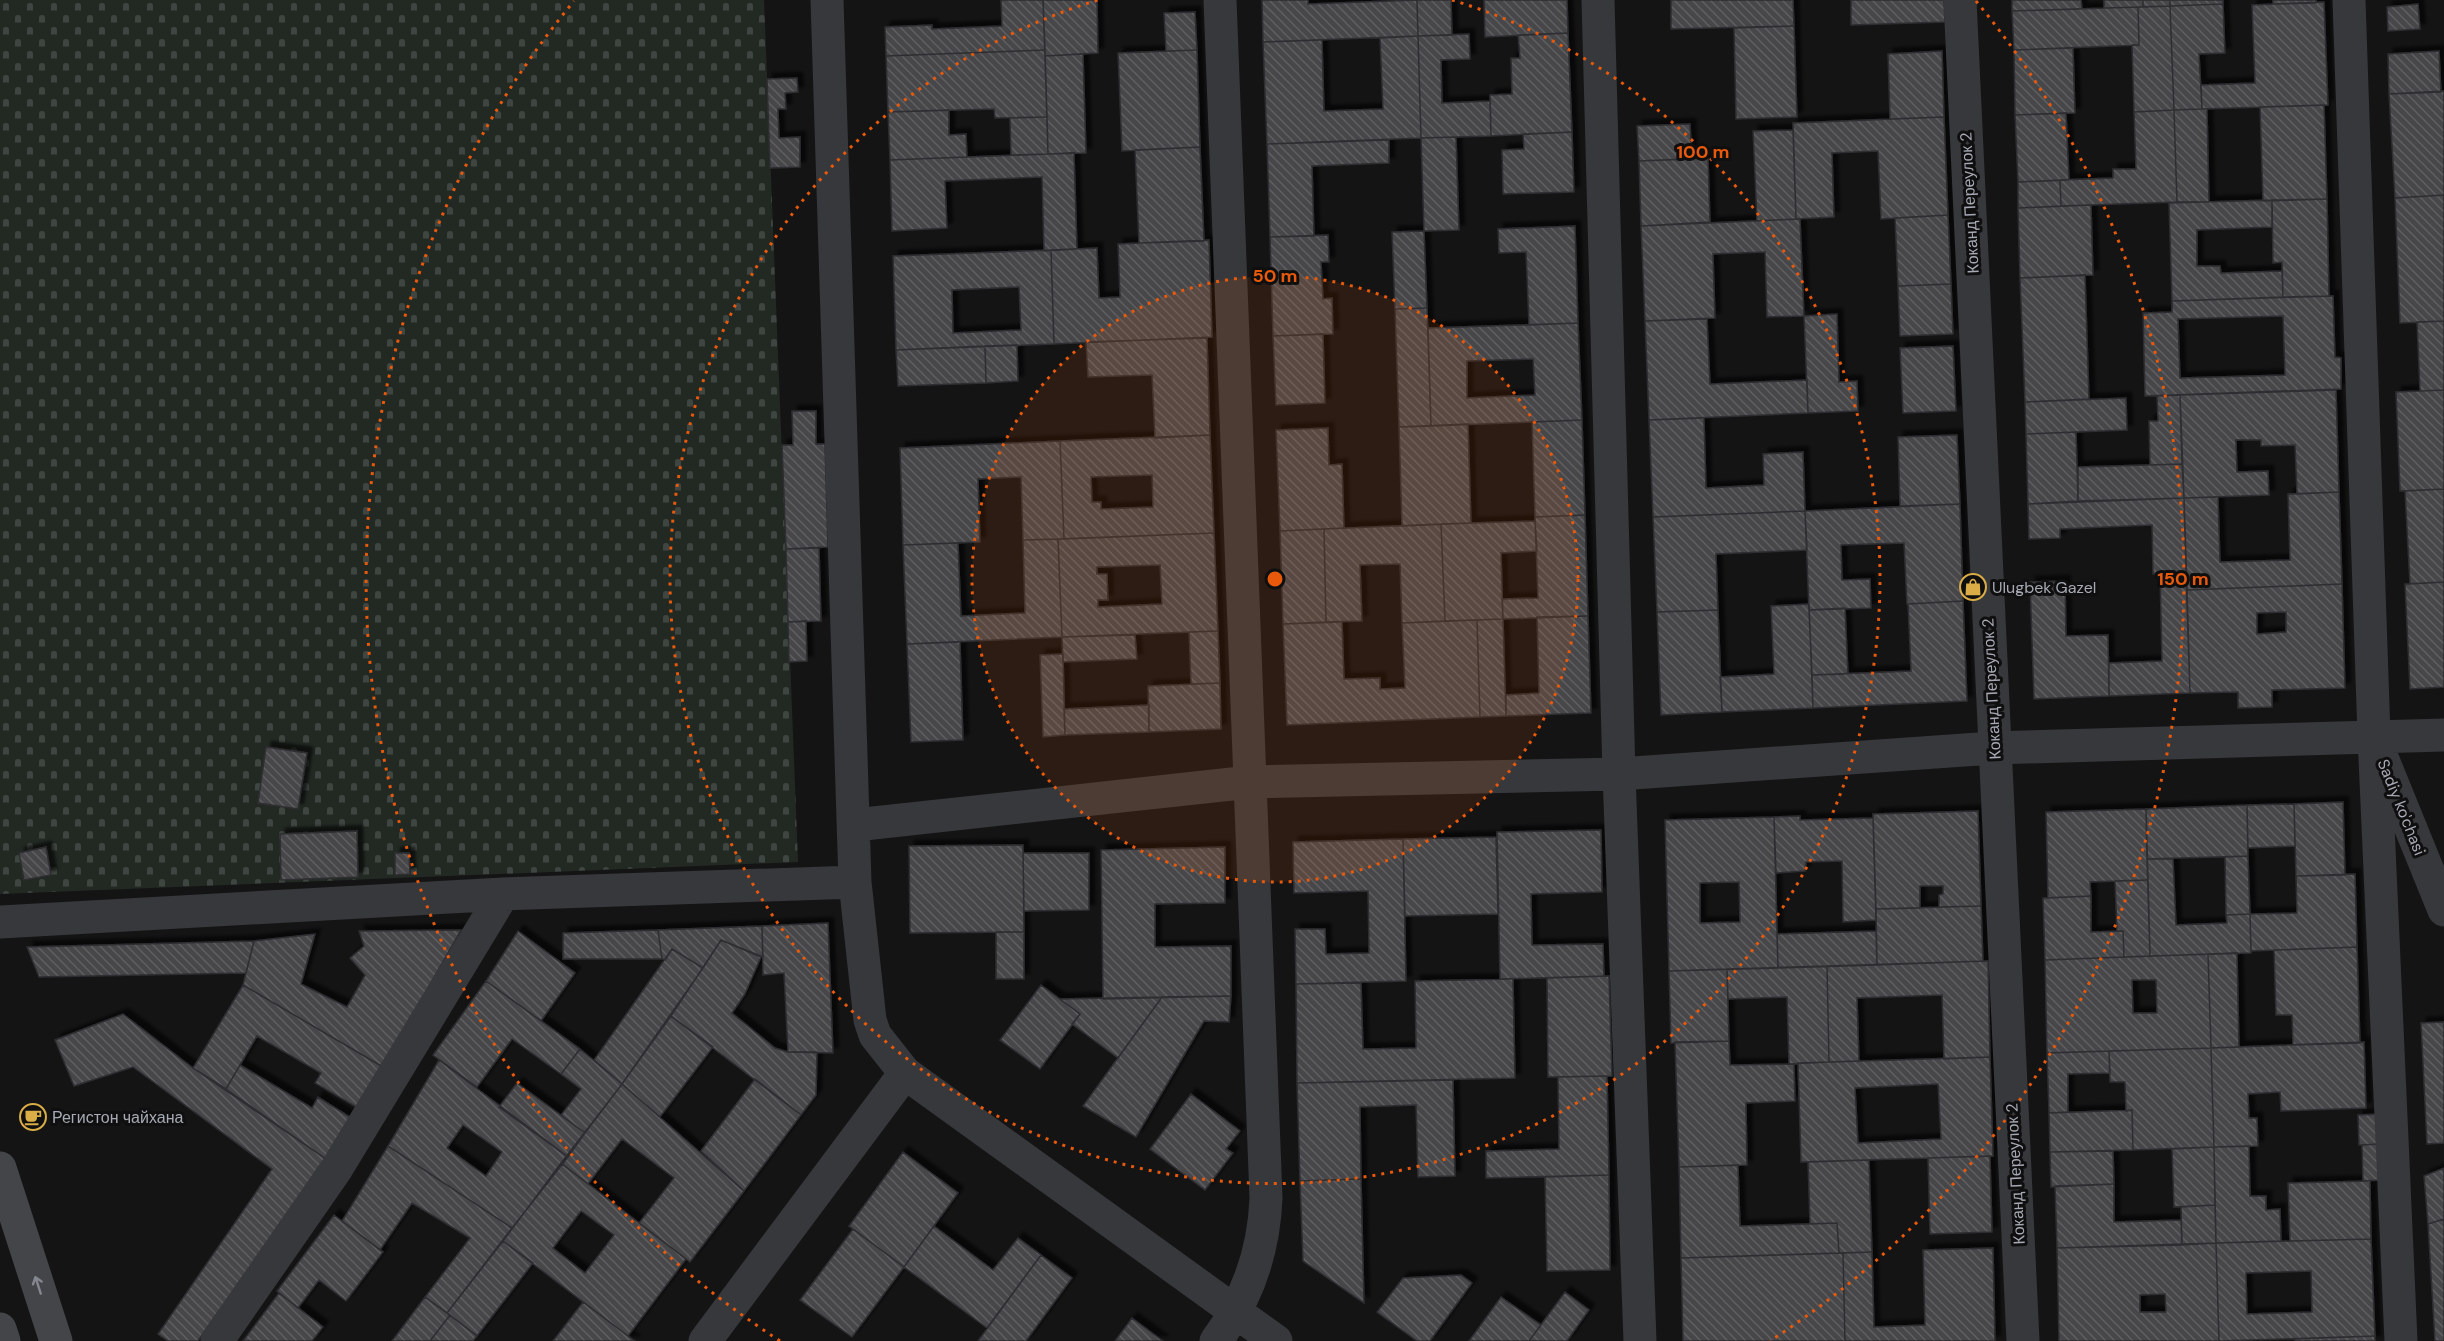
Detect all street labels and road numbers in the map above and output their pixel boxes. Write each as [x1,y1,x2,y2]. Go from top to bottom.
street label: Коканд Πереулок 2 [1955,132,1984,274]
street label: Коканд Πереулок 2 [1977,618,2006,760]
street label: Sadiy ko'chasi [2373,756,2430,858]
street label: Коканд Πереулок 2 [2001,1103,2030,1245]

